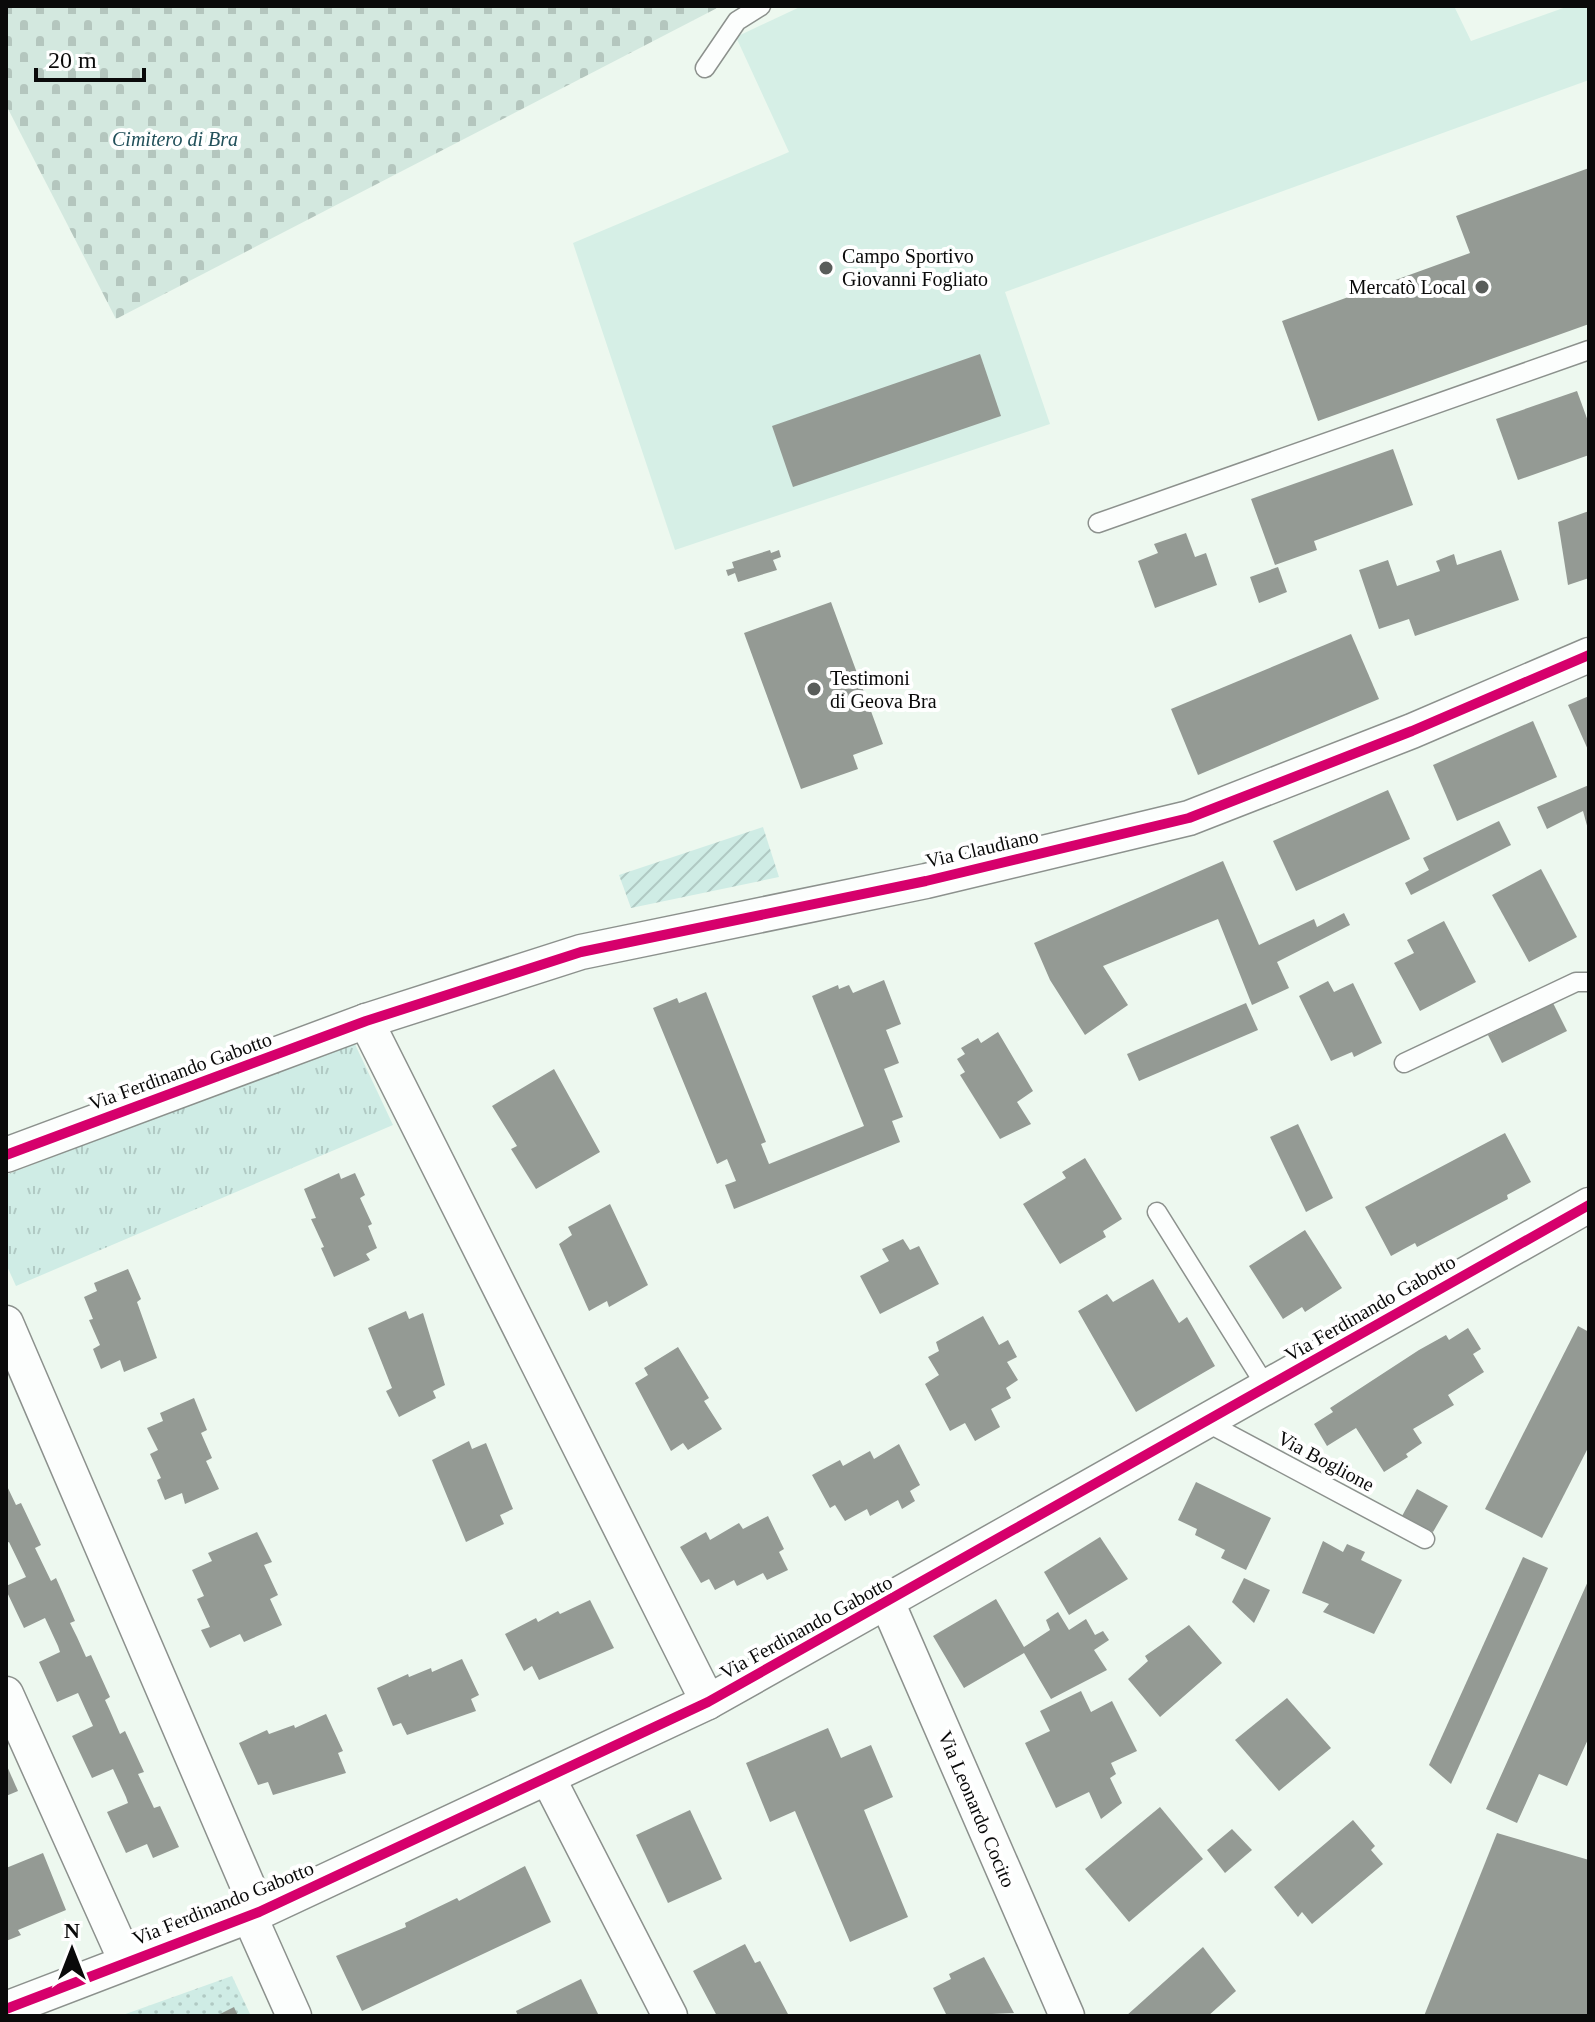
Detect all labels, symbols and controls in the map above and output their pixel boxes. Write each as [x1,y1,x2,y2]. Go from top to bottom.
scale bar [36,32,144,82]
text: 20 m [48,47,97,73]
park label: Cimitero di Bra [112,128,238,150]
place label: Campo Sportivo Giovanni Fogliato [842,245,988,291]
marker: Campo Sportivo Giovanni Fogliato [817,259,835,277]
place label: Mercatò Local [1349,276,1466,298]
marker: Mercatò Local [1473,278,1491,296]
place label: Testimoni di Geova Bra [830,667,937,712]
marker: Testimoni di Geova Bra [805,680,823,698]
street label: Via Claudiano [924,824,1040,872]
street label: Via Ferdinando Gabotto [85,1028,275,1114]
street label: Via Ferdinando Gabotto [1281,1250,1459,1366]
street label: Via Boglione [1274,1426,1378,1497]
street label: Via Ferdinando Gabotto [716,1571,896,1683]
street label: Via Leonardo Cocito [934,1728,1020,1890]
street label: Via Ferdinando Gabotto [129,1857,317,1949]
north arrow [32,1910,112,1990]
text: N [64,1918,80,1943]

